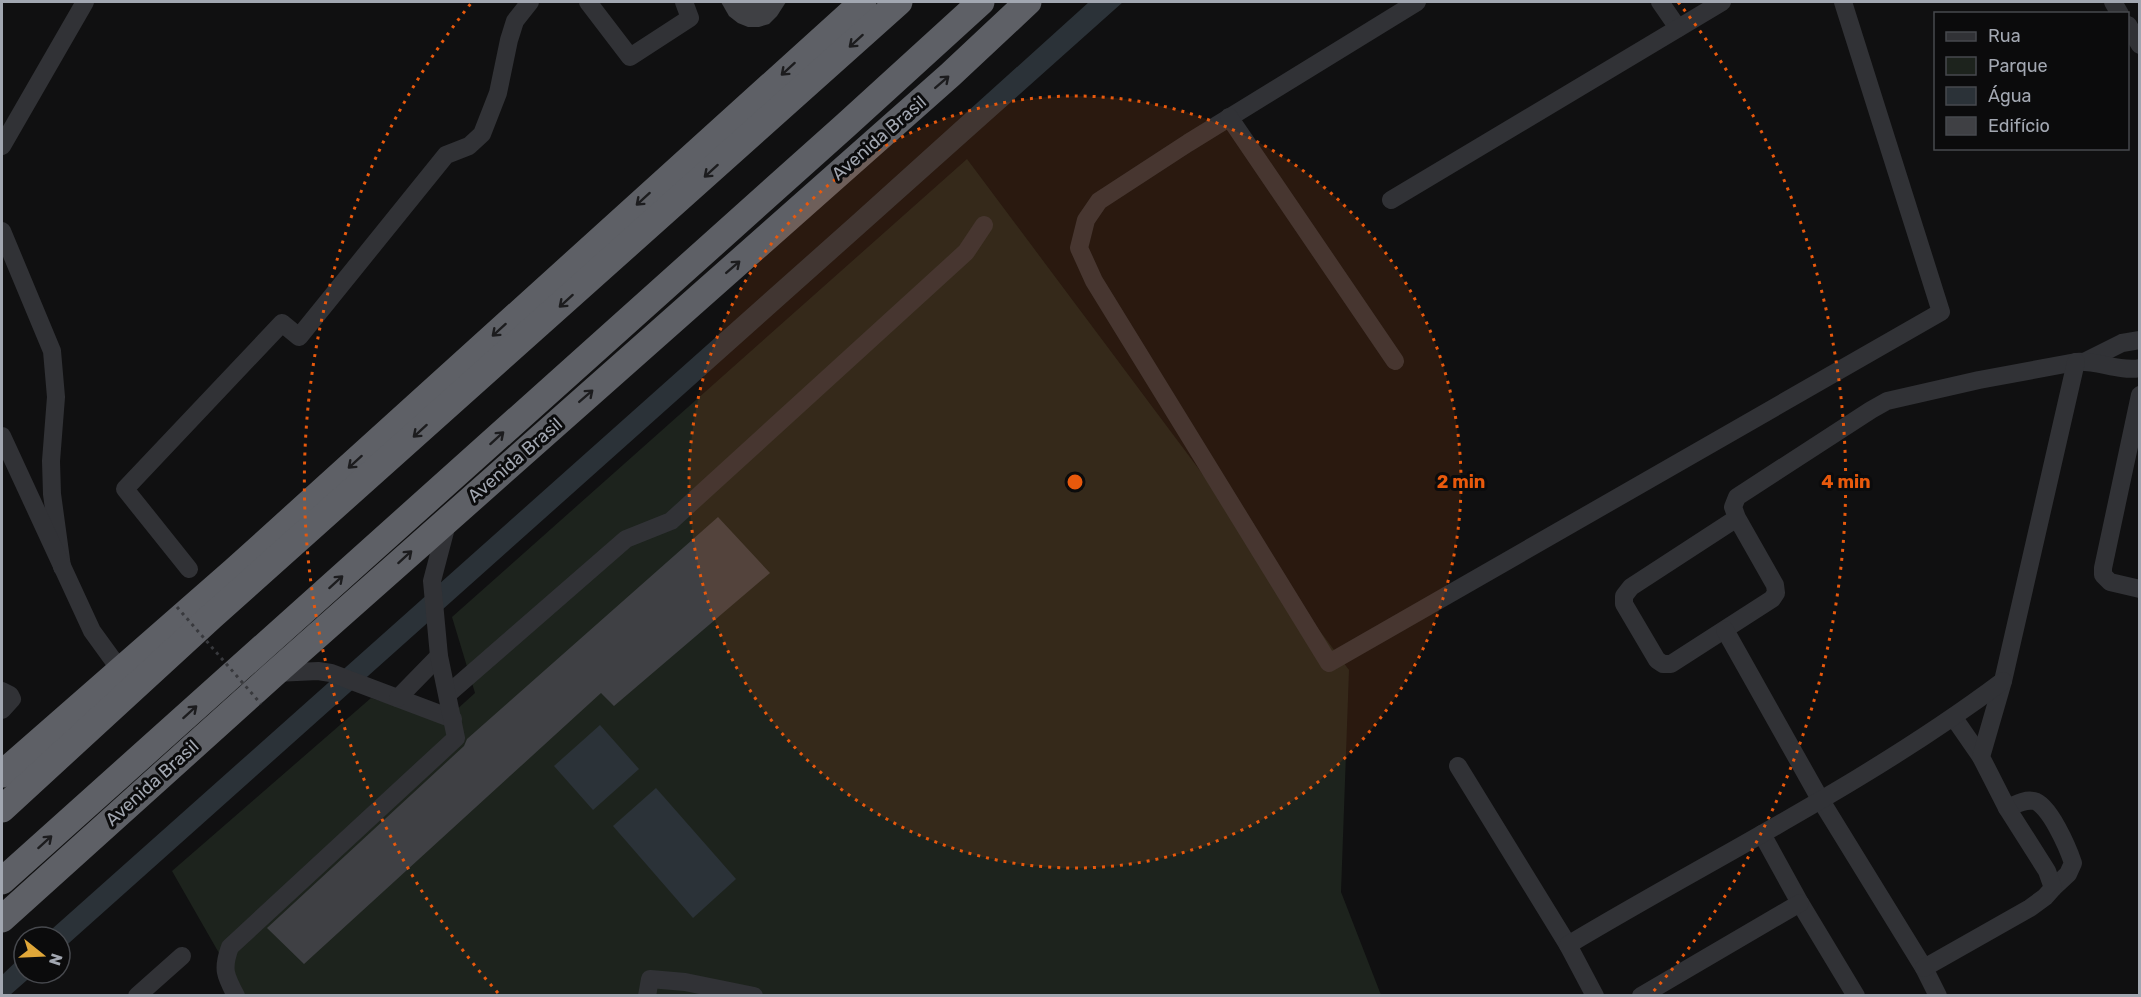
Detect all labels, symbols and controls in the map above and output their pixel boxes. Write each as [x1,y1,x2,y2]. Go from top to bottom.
legend [1934,12,2129,150]
text: Rua [1988,25,2021,47]
one-way arrow [849,34,864,48]
text: Parque [1988,55,2048,77]
one-way arrow [781,62,796,76]
one-way arrow [934,75,949,89]
text: Água [1988,85,2031,107]
street label: Avenida Brasil [827,91,931,185]
text: Edifício [1988,115,2050,137]
one-way arrow [704,164,719,178]
one-way arrow [636,192,651,206]
one-way arrow [725,260,740,274]
one-way arrow [558,294,573,308]
one-way arrow [492,323,507,337]
one-way arrow [579,389,594,403]
street label: Avenida Brasil [463,413,567,507]
one-way arrow [413,424,428,438]
one-way arrow [489,431,504,445]
one-way arrow [348,455,363,469]
text: 2 min [1437,471,1485,493]
text: 4 min [1821,471,1871,493]
centre of rings [1065,472,1085,492]
one-way arrow [397,550,412,564]
one-way arrow [328,575,343,589]
one-way arrow [183,705,198,719]
street label: Avenida Brasil [101,735,203,831]
one-way arrow [37,835,52,849]
north arrow [12,925,72,985]
text: N [45,951,67,968]

